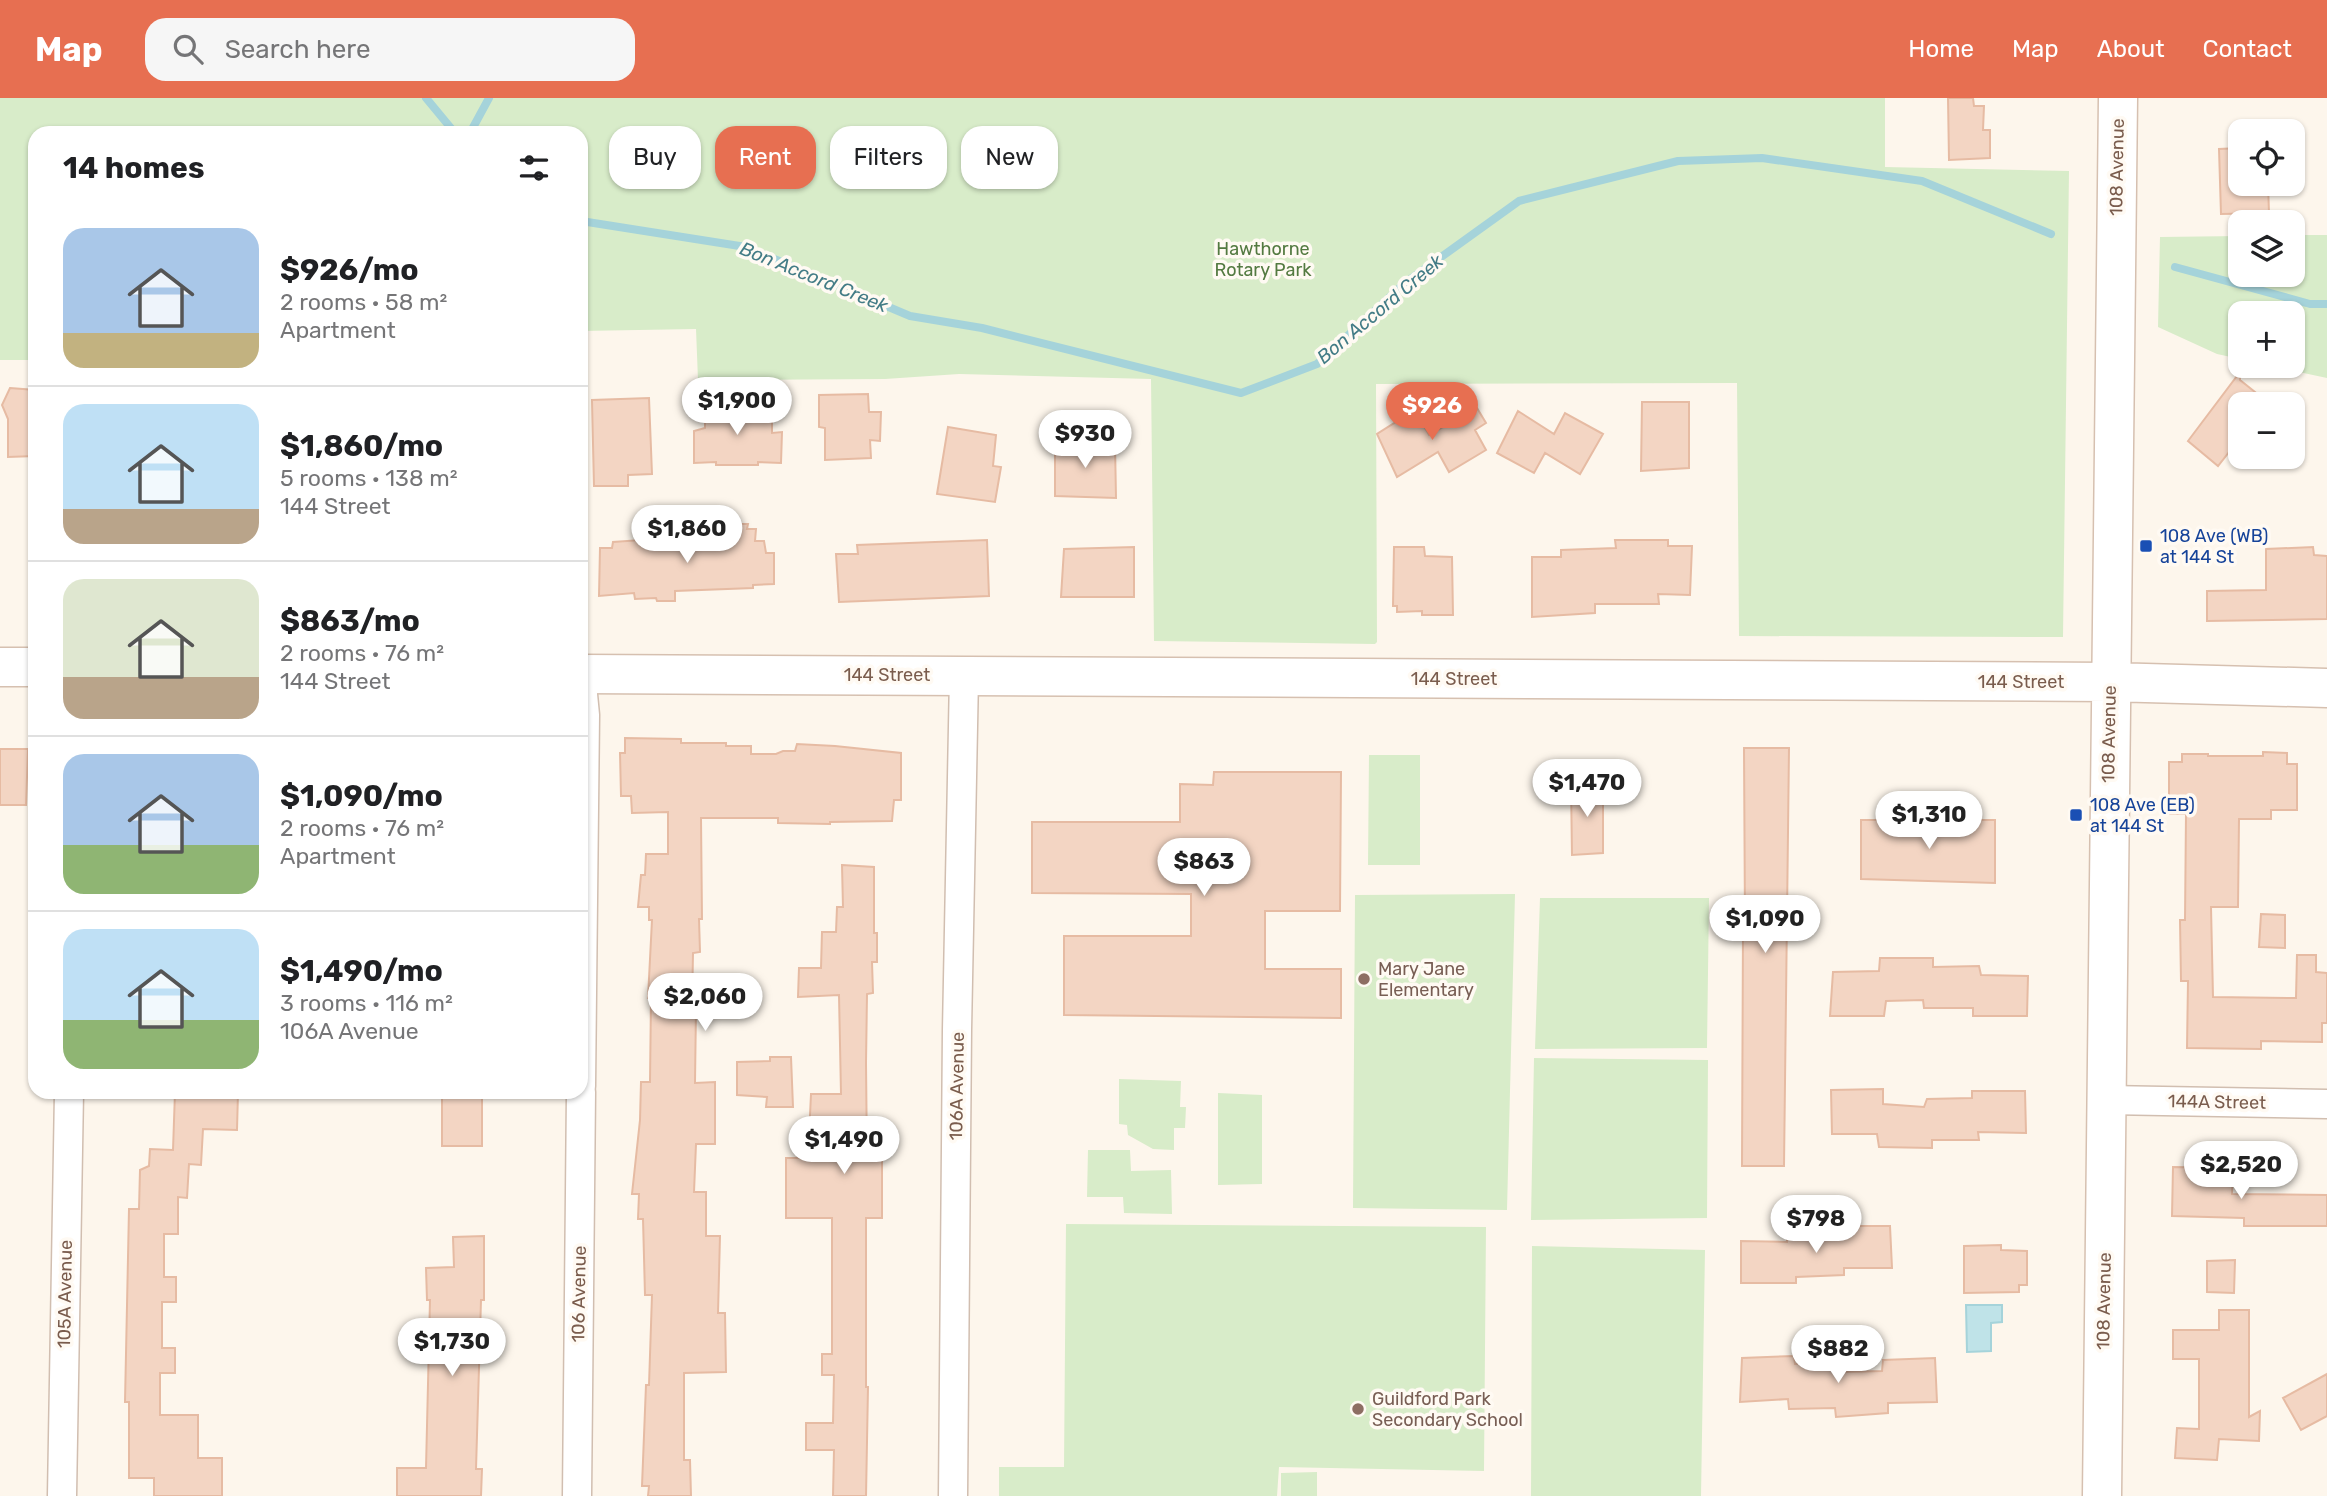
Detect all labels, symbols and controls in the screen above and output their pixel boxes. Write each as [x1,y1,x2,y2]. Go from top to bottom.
search box [145,18,635,81]
text: Map [35,30,103,69]
icon: search [169,30,207,68]
text: Search here [225,34,370,65]
text: Home [1908,35,1974,63]
text: Map [2012,35,2059,63]
text: About [2097,35,2165,63]
text: Contact [2203,35,2292,63]
street label: 108 Avenue [2105,118,2129,216]
map controls [2228,119,2305,469]
button: locate [2228,119,2305,196]
chip: Buy [609,126,701,189]
chip: Rent [715,126,816,189]
chip: Filters [830,126,947,189]
chip: New [961,126,1058,189]
icon: filters [515,149,553,187]
text: 14 homes [63,150,205,186]
button: layers [2228,210,2305,287]
water label: Bon Accord Creek [737,237,892,317]
park label: Hawthorne Rotary Park [1214,238,1312,281]
water label: Bon Accord Creek [1312,249,1448,369]
text: $926/mo [280,252,419,288]
icon: home [119,256,203,340]
text: 2 rooms · 58 m² [280,288,447,316]
button: + [2228,301,2305,378]
text: Apartment [280,316,396,344]
pin: $1,900 [680,378,794,437]
pin: $926 [1391,382,1473,442]
text: $1,900 [698,386,776,414]
text: $926 [1402,391,1462,419]
button: − [2228,392,2305,469]
pin: $930 [1044,410,1126,470]
text: $930 [1055,419,1115,447]
text: $1,860/mo [280,428,443,464]
icon: home [119,432,203,516]
text: 5 rooms · 138 m² [280,464,457,492]
text: 144 Street [280,492,391,520]
pin: $1,860 [630,505,744,565]
text: $1,860 [647,514,727,542]
place label: 108 Ave (WB) at 144 St [2160,525,2268,568]
marker: 108 Ave (WB) at 144 St [2138,538,2154,554]
text: $863/mo [280,603,420,639]
icon: home [119,607,203,691]
text: 2 rooms · 76 m² [280,639,444,667]
street label: 144 Street [844,664,930,686]
text: 144 Street [280,667,391,695]
street label: 144 Street [1411,668,1497,690]
street label: 144 Street [1978,671,2064,693]
street label: 108 Avenue [2097,685,2121,783]
pin: $1,470 [1530,760,1644,819]
text: $1,470 [1549,768,1626,796]
text: $1,090/mo [280,778,443,814]
icon: home [119,782,203,866]
pin: $1,310 [1872,792,1986,851]
place label: 108 Ave (EB) at 144 St [2090,794,2195,837]
text: $1,310 [1891,800,1967,828]
marker: 108 Ave (EB) at 144 St [2068,807,2084,823]
text: 2 rooms · 76 m² [280,814,444,842]
pin: $863 [1163,838,1245,898]
text: Apartment [280,842,396,870]
text: $863 [1173,847,1235,875]
pin: $1,090 [1708,896,1822,955]
text: $1,090 [1725,904,1805,932]
text: $1,490/mo [280,953,443,989]
icon: home [119,957,203,1041]
place label: Mary Jane Elementary [1378,958,1474,1001]
marker: Mary Jane Elementary [1356,971,1372,987]
pin: $2,060 [648,974,762,1033]
text: $2,060 [664,982,746,1010]
text: 3 rooms · 116 m² [280,989,453,1017]
text: 106A Avenue [280,1017,419,1045]
street label: 106A Avenue [945,1032,969,1140]
street label: 144A Street [2168,1090,2266,1114]
pin: $1,490 [787,1116,901,1176]
text: $1,490 [804,1125,884,1153]
pin: $2,520 [2184,1142,2298,1201]
text: $2,520 [2200,1150,2282,1178]
pin: $798 [1775,1196,1857,1255]
text: $798 [1787,1204,1845,1232]
street label: 105A Avenue [53,1240,77,1348]
street label: 106 Avenue [567,1245,591,1343]
street label: 108 Avenue [2092,1252,2116,1350]
pin: $1,730 [395,1318,509,1378]
pin: $882 [1797,1326,1879,1385]
text: $1,730 [414,1327,490,1355]
text: $882 [1807,1334,1869,1362]
place label: Guildford Park Secondary School [1372,1388,1523,1431]
marker: Guildford Park Secondary School [1350,1401,1366,1417]

